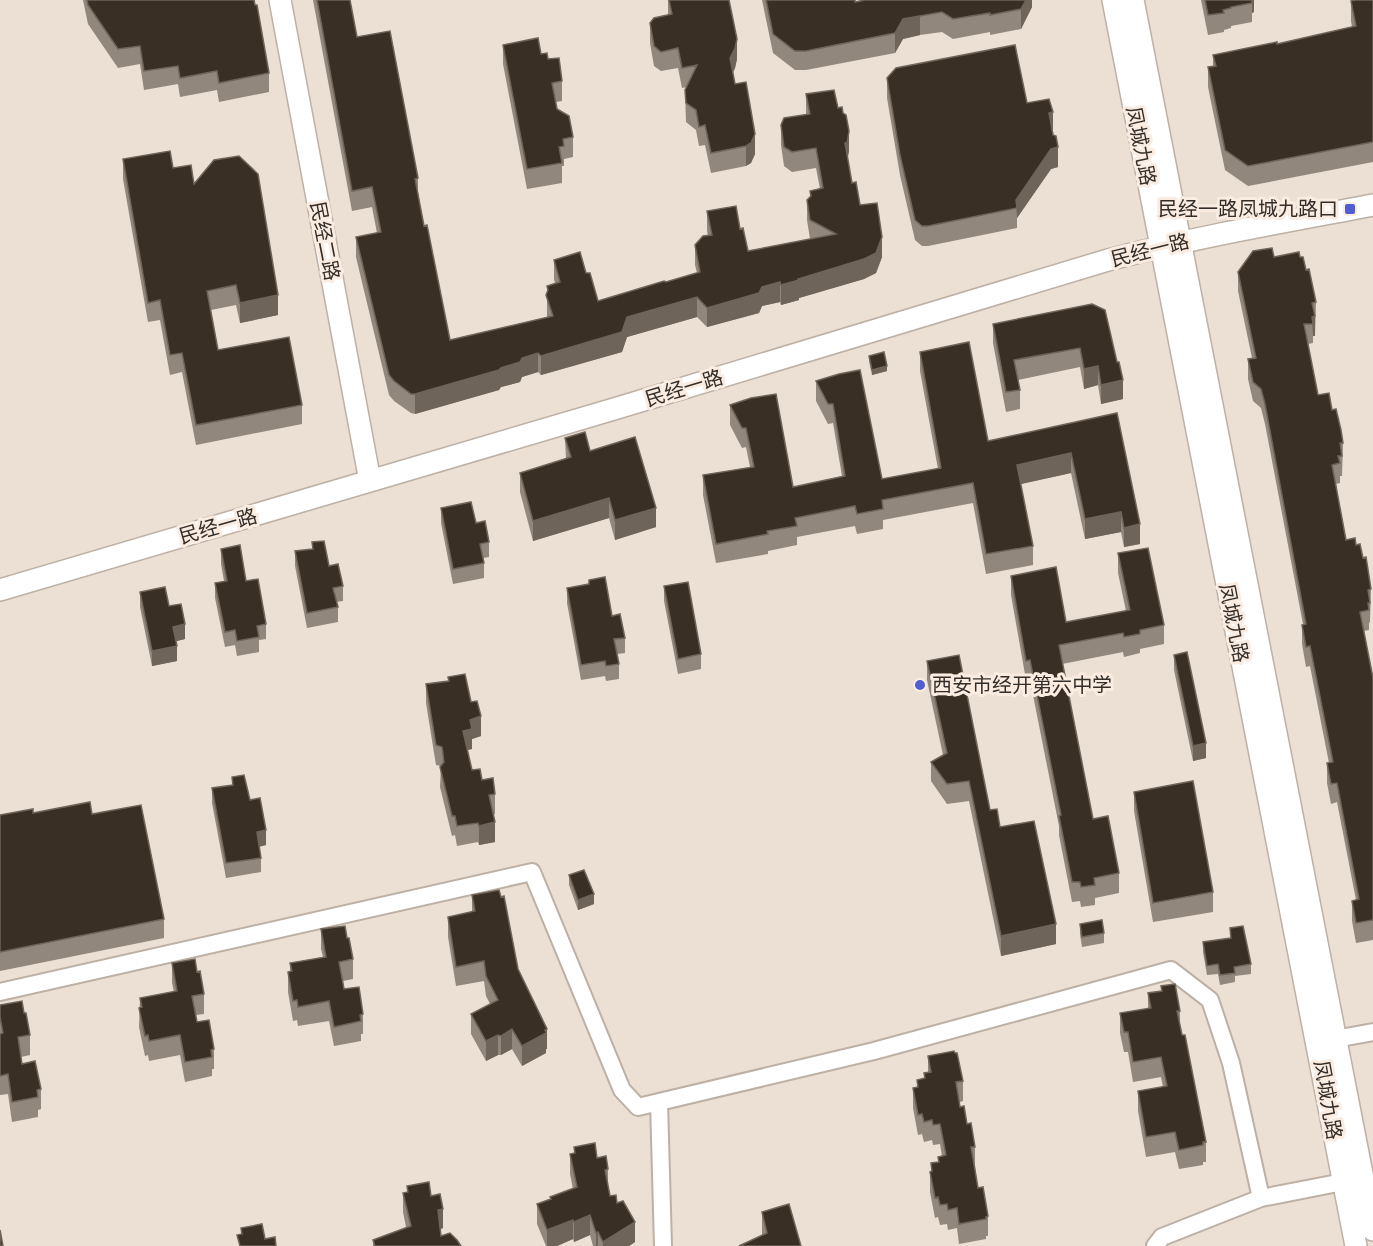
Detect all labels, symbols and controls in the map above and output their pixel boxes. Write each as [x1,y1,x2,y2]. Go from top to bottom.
street label: 凤城九路 [1121,104,1161,188]
place label: 民经一路凤城九路口 [1158,196,1338,222]
street label: 民经二路 [305,199,345,283]
marker: 民经一路凤城九路口 [1343,202,1357,216]
street label: 民经一路 [1108,228,1192,272]
street label: 民经一路 [642,364,726,412]
street label: 民经一路 [176,502,260,550]
street label: 凤城九路 [1214,581,1254,665]
place label: 西安市经开第六中学 [932,672,1112,698]
marker: 西安市经开第六中学 [913,678,927,692]
street label: 凤城九路 [1308,1058,1348,1142]

